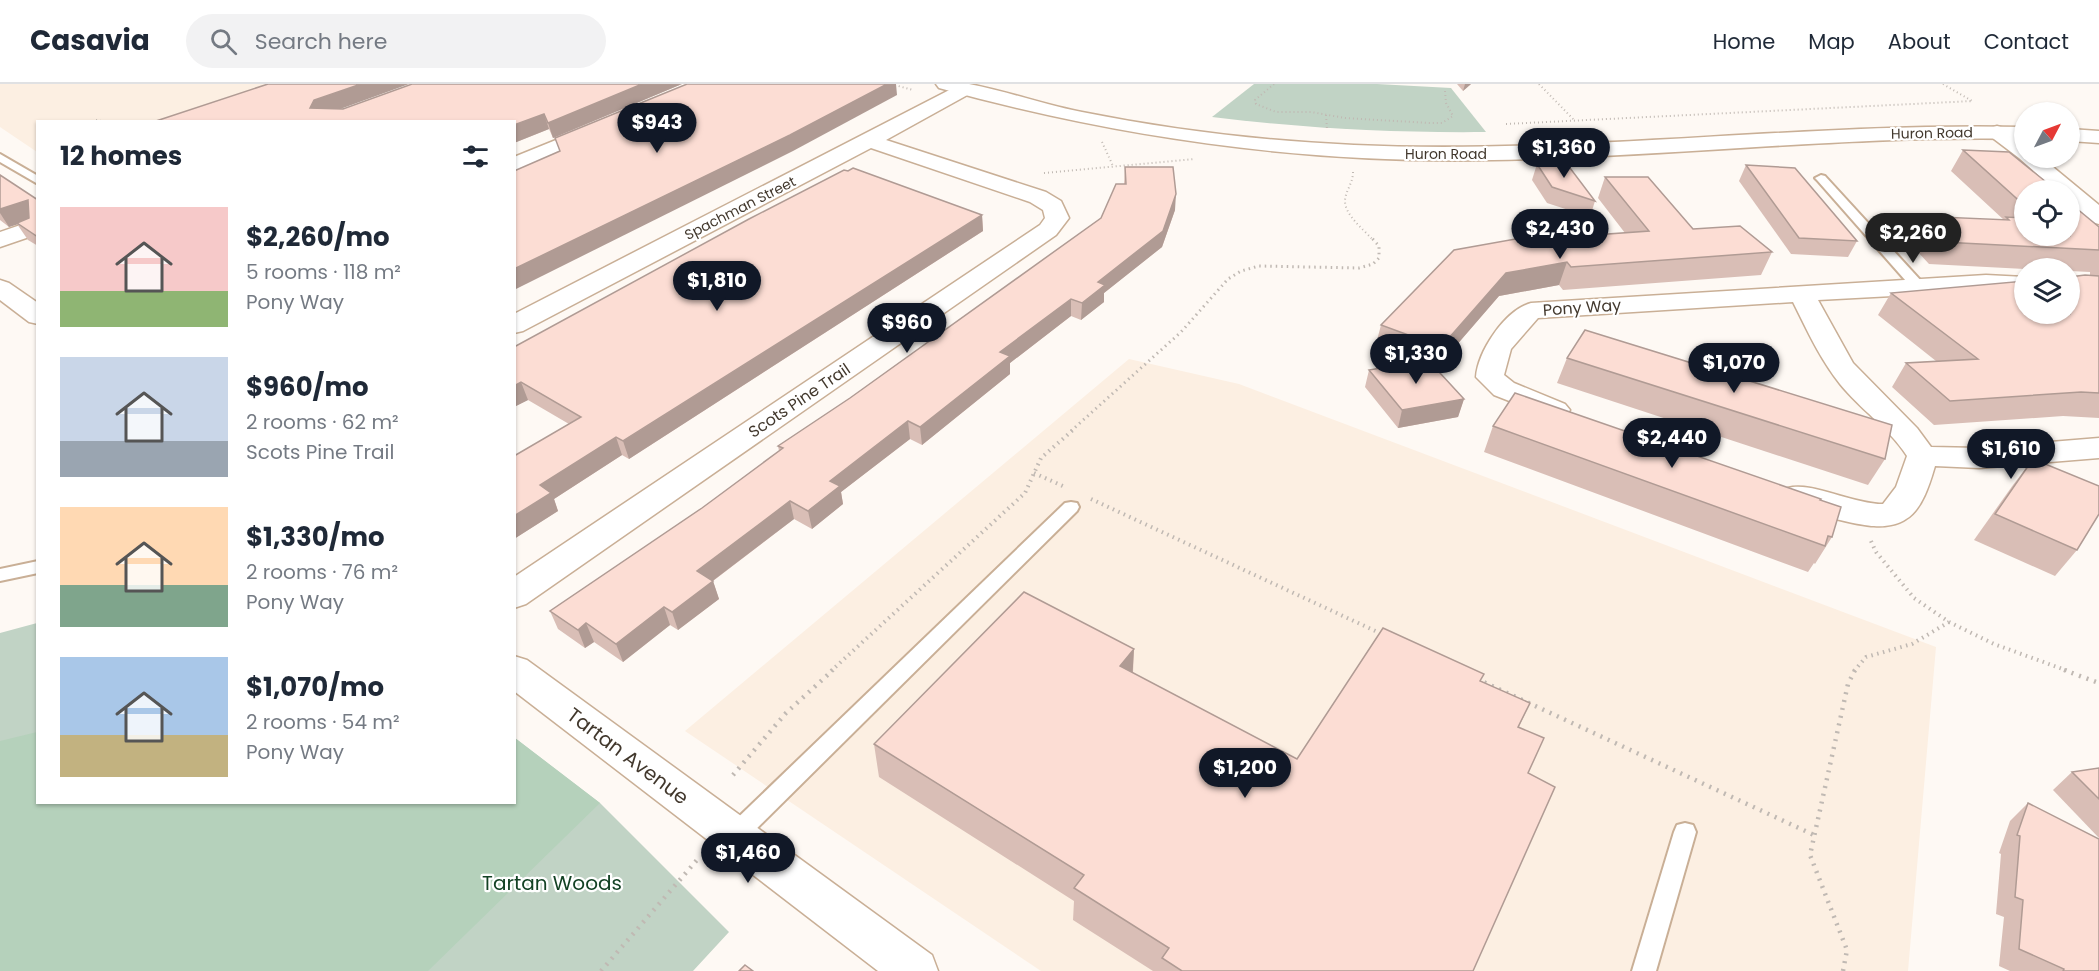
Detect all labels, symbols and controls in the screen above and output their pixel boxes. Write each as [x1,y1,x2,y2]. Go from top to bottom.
search box [186,14,606,68]
text: Casavia [30,21,150,60]
icon: search [207,25,240,58]
text: Search here [255,26,387,57]
text: Home [1713,27,1775,56]
text: Map [1808,27,1855,56]
text: About [1888,27,1951,56]
text: Contact [1984,27,2069,56]
north arrow [2014,102,2080,168]
map controls [2014,102,2080,324]
pin: $943 [621,103,693,154]
text: $943 [631,108,683,136]
street label: Huron Road [1891,122,1973,144]
pin: $1,360 [1515,128,1613,179]
text: $1,360 [1532,133,1596,161]
text: 12 homes [60,138,182,174]
icon: filters [459,140,492,173]
street label: Huron Road [1405,144,1487,164]
street label: Spachman Street [681,171,799,245]
button: locate [2014,180,2080,246]
pin: $2,430 [1511,209,1609,260]
pin: $2,260 [1864,213,1962,264]
text: $2,430 [1526,214,1595,242]
text: $2,260 [1879,218,1947,246]
text: $2,260/mo [246,219,390,255]
icon: home [108,231,180,303]
text: 5 rooms · 118 m² [246,258,401,286]
button: layers [2014,258,2080,324]
pin: $1,810 [668,261,766,312]
text: $1,810 [687,266,747,294]
text: Pony Way [246,288,344,316]
street label: Pony Way [1542,293,1622,322]
pin: $960 [871,303,943,354]
text: $960 [881,308,933,336]
pin: $1,330 [1367,334,1465,385]
text: $1,330 [1384,339,1448,367]
pin: $1,070 [1685,343,1783,394]
text: $1,070 [1702,348,1766,376]
street label: Scots Pine Trail [744,358,855,443]
text: $960/mo [246,369,369,405]
icon: home [108,381,180,453]
text: 2 rooms · 62 m² [246,408,399,436]
pin: $2,440 [1623,418,1721,469]
text: $2,440 [1637,423,1707,451]
pin: $1,610 [1962,429,2060,480]
text: $1,610 [1981,434,2041,462]
text: Scots Pine Trail [246,438,394,466]
text: $1,330/mo [246,519,385,555]
icon: home [108,531,180,603]
text: 2 rooms · 76 m² [246,558,398,586]
text: Pony Way [246,588,344,616]
text: $1,070/mo [246,669,384,705]
icon: home [108,681,180,753]
street label: Tartan Avenue [561,701,695,811]
text: 2 rooms · 54 m² [246,708,400,736]
text: Pony Way [246,738,344,766]
pin: $1,200 [1196,748,1294,799]
text: $1,200 [1213,753,1277,781]
pin: $1,460 [699,833,797,884]
text: $1,460 [715,838,781,866]
park label: Tartan Woods [482,869,622,897]

